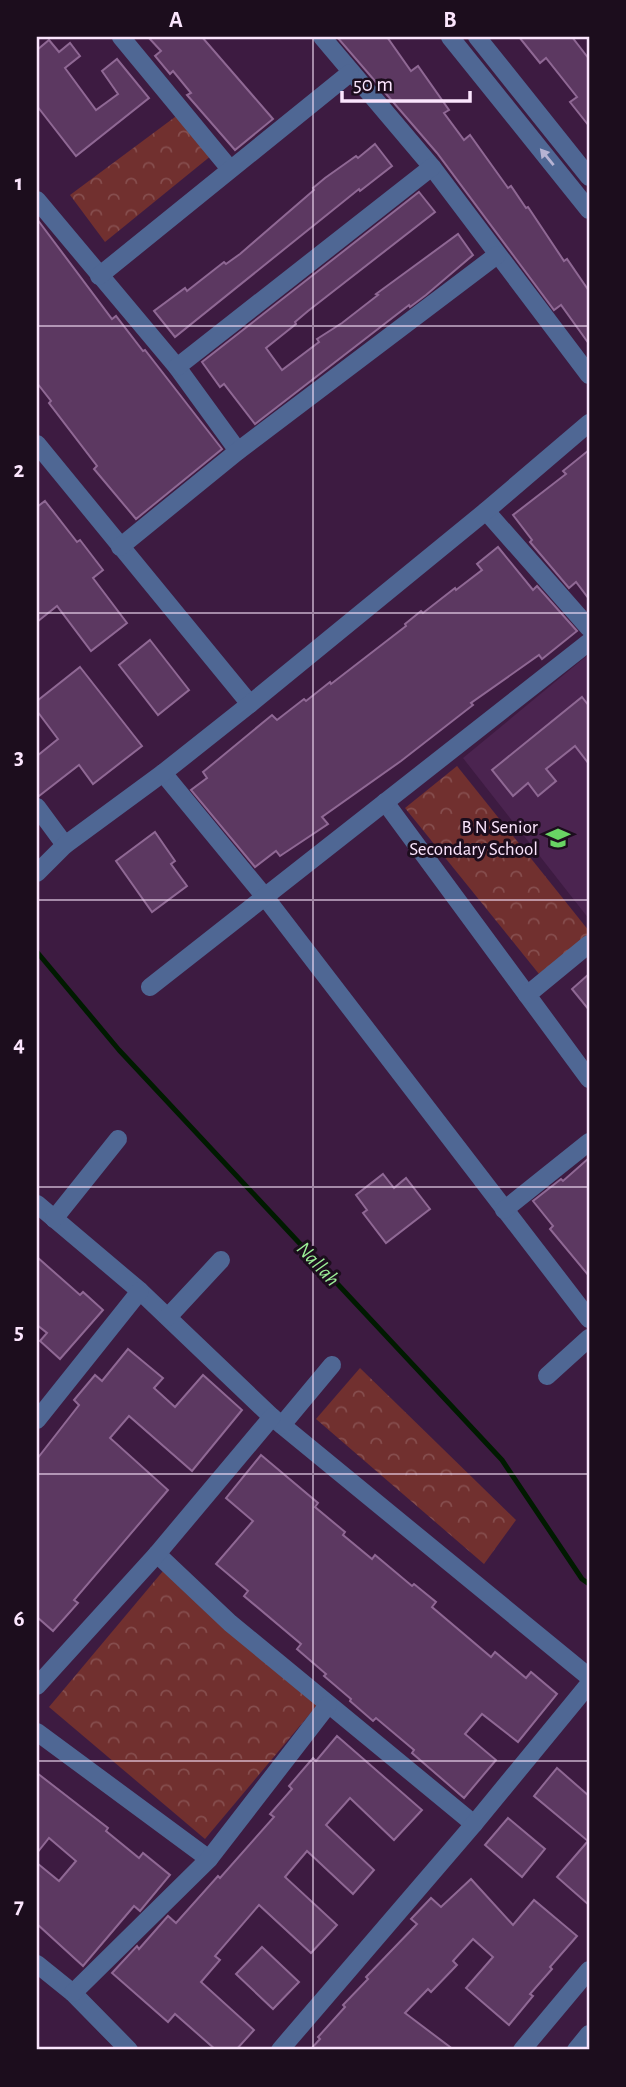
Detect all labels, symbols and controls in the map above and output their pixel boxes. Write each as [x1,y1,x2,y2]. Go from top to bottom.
text: A [169,9,183,32]
text: B [443,9,457,32]
scale bar [342,60,470,104]
text: 50 m [353,74,393,95]
one-way arrow [540,148,554,166]
text: 1 [15,172,23,195]
text: 2 [14,459,25,482]
text: 3 [14,746,24,769]
place label: B N Senior Secondary School [409,818,538,859]
school or university icon: B N Senior Secondary School [544,824,572,852]
text: 4 [13,1033,25,1056]
water label: Nallah [293,1238,343,1290]
text: 5 [14,1321,24,1344]
text: 6 [13,1608,25,1631]
text: 7 [14,1895,24,1918]

